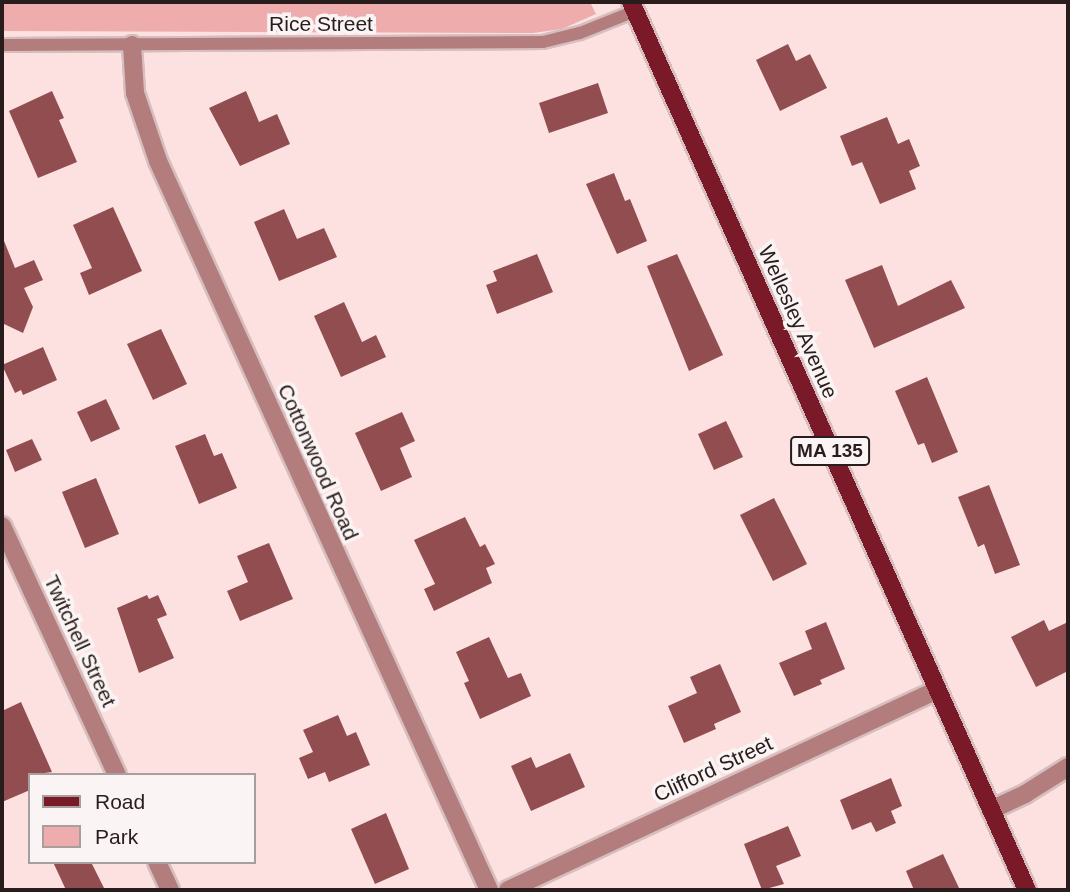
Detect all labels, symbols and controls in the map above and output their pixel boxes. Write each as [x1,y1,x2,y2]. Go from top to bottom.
street label: Rice Street [269,11,373,37]
street label: Wellesley Avenue [753,241,843,403]
street label: Cottonwood Road [272,380,364,544]
road number: MA 135 [788,436,872,466]
street label: Twitchell Street [38,571,122,711]
street label: Clifford Street [650,731,776,807]
legend [28,773,256,864]
text: Road [95,790,145,813]
text: Park [95,825,138,848]

